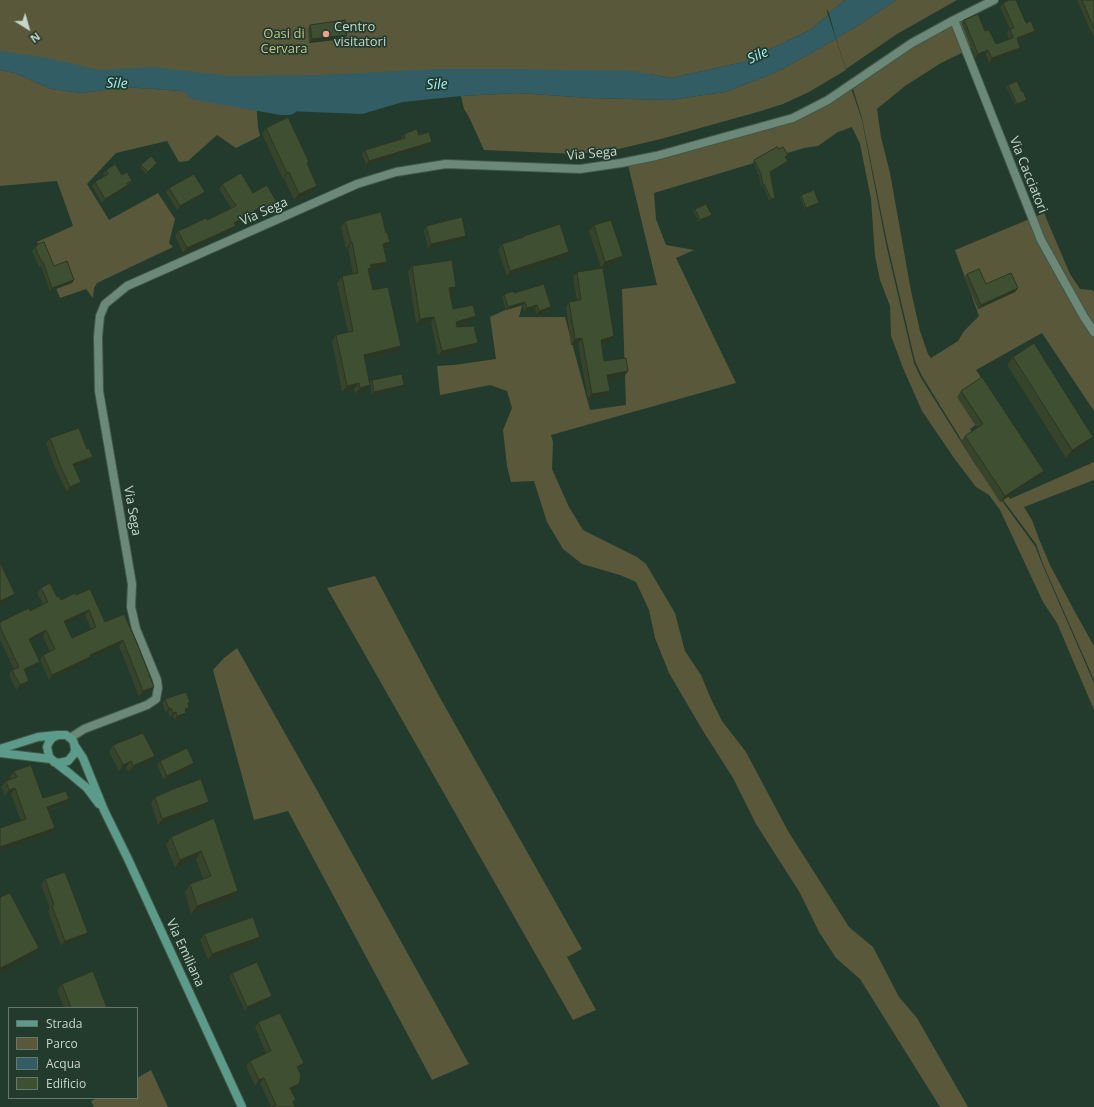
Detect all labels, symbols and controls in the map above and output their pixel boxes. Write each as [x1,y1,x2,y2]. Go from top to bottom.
north arrow [8,8,48,48]
place label: Centro visitatori [334,19,386,50]
park label: Oasi di Cervara [260,26,308,57]
text: N [27,29,44,47]
marker: Centro visitatori [321,29,331,39]
water label: Sile [745,44,771,68]
water label: Sile [106,75,128,93]
water label: Sile [426,76,448,94]
street label: Via Cacciatori [1006,135,1050,215]
street label: Via Sega [566,144,618,164]
street label: Via Sega [238,195,290,229]
street label: Via Sega [120,485,144,537]
street label: Via Emiliana [162,917,208,989]
legend [8,1007,138,1099]
text: Strada [46,1015,82,1032]
text: Parco [46,1035,78,1052]
text: Acqua [46,1055,81,1072]
text: Edificio [46,1075,86,1092]

